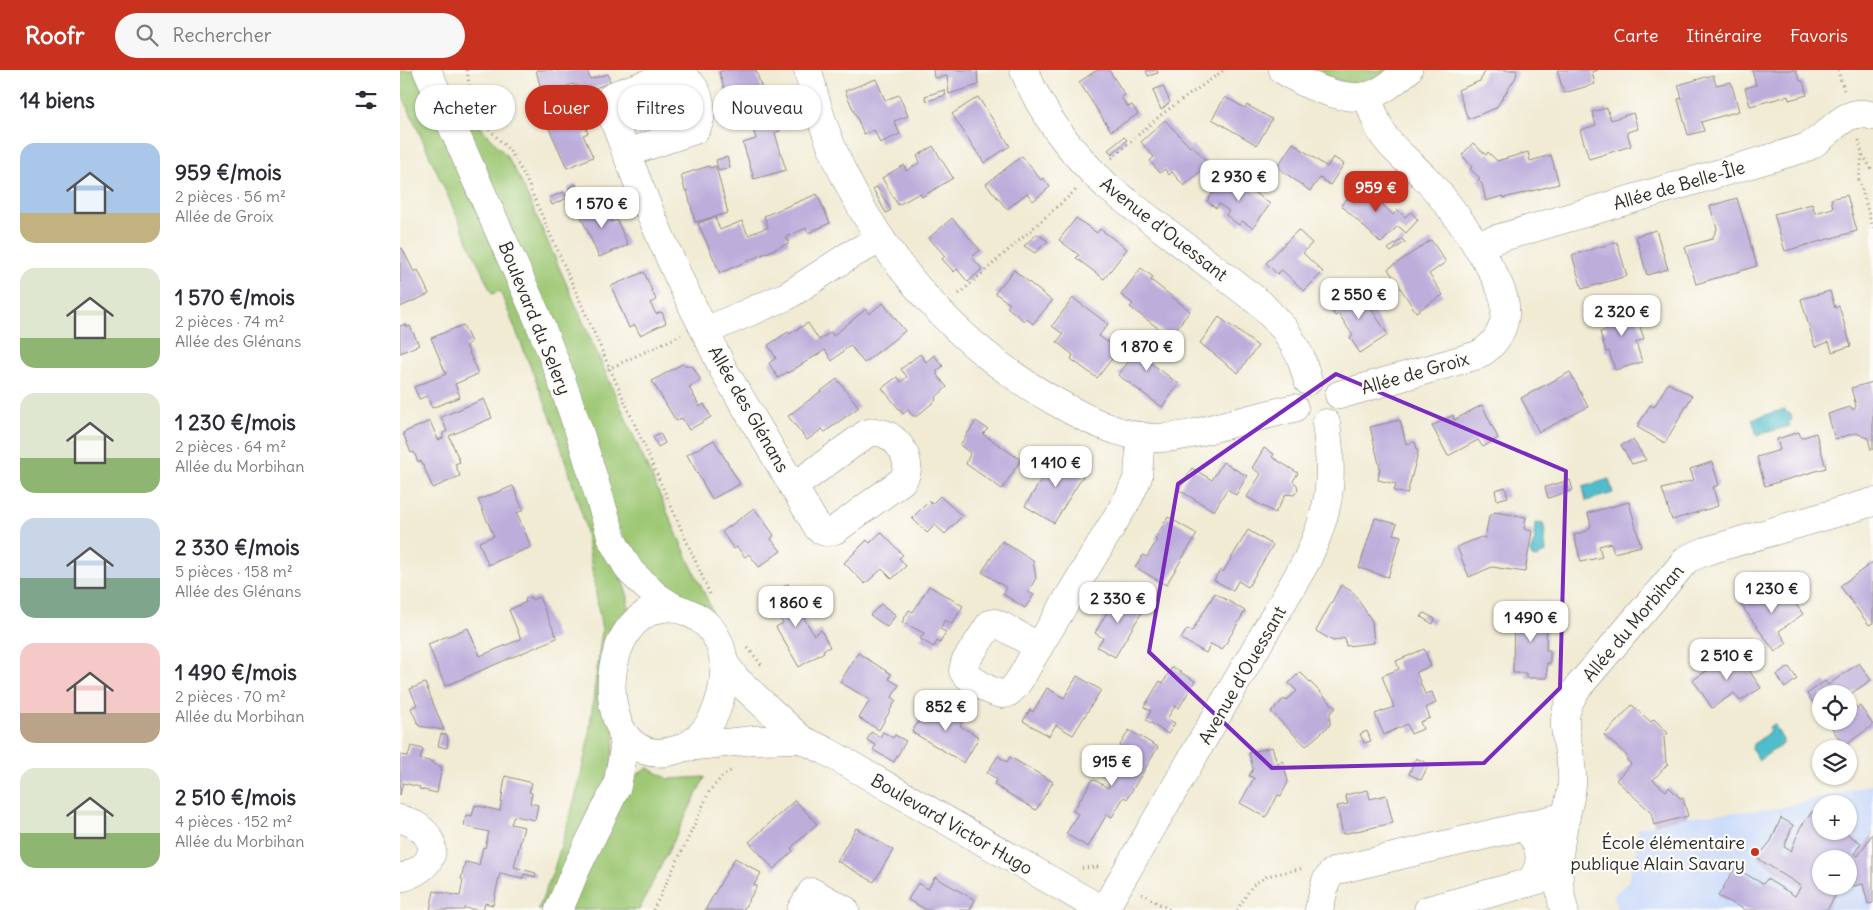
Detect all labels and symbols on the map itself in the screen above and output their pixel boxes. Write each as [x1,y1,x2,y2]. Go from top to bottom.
street label: Allée de Belle-Île [1611,155,1747,215]
pin: 2 930 € [1193,160,1285,202]
pin: 959 € [1341,170,1411,213]
street label: Avenue d'Ouessant [1096,172,1232,286]
pin: 1 570 € [556,186,648,229]
street label: Boulevard du Selery [494,238,576,398]
pin: 2 550 € [1313,278,1405,320]
pin: 2 320 € [1576,294,1668,337]
pin: 1 870 € [1101,330,1193,372]
street label: Allée des Glénans [704,342,794,476]
street label: Allée de Groix [1358,347,1472,399]
pin: 1 410 € [1010,446,1102,488]
street label: Allée du Morbihan [1577,560,1689,686]
pin: 1 230 € [1726,572,1818,614]
pin: 2 330 € [1072,582,1164,624]
pin: 1 860 € [750,586,842,628]
pin: 1 490 € [1485,600,1577,643]
street label: Avenue d'Ouessant [1193,602,1291,748]
pin: 2 510 € [1681,638,1773,681]
pin: 852 € [911,690,981,732]
pin: 915 € [1077,744,1147,787]
street label: Boulevard Victor Hugo [867,768,1037,880]
place label: École élémentaire publique Alain Savary [1570,831,1745,875]
marker: École élémentaire publique Alain Savary [1749,846,1761,858]

